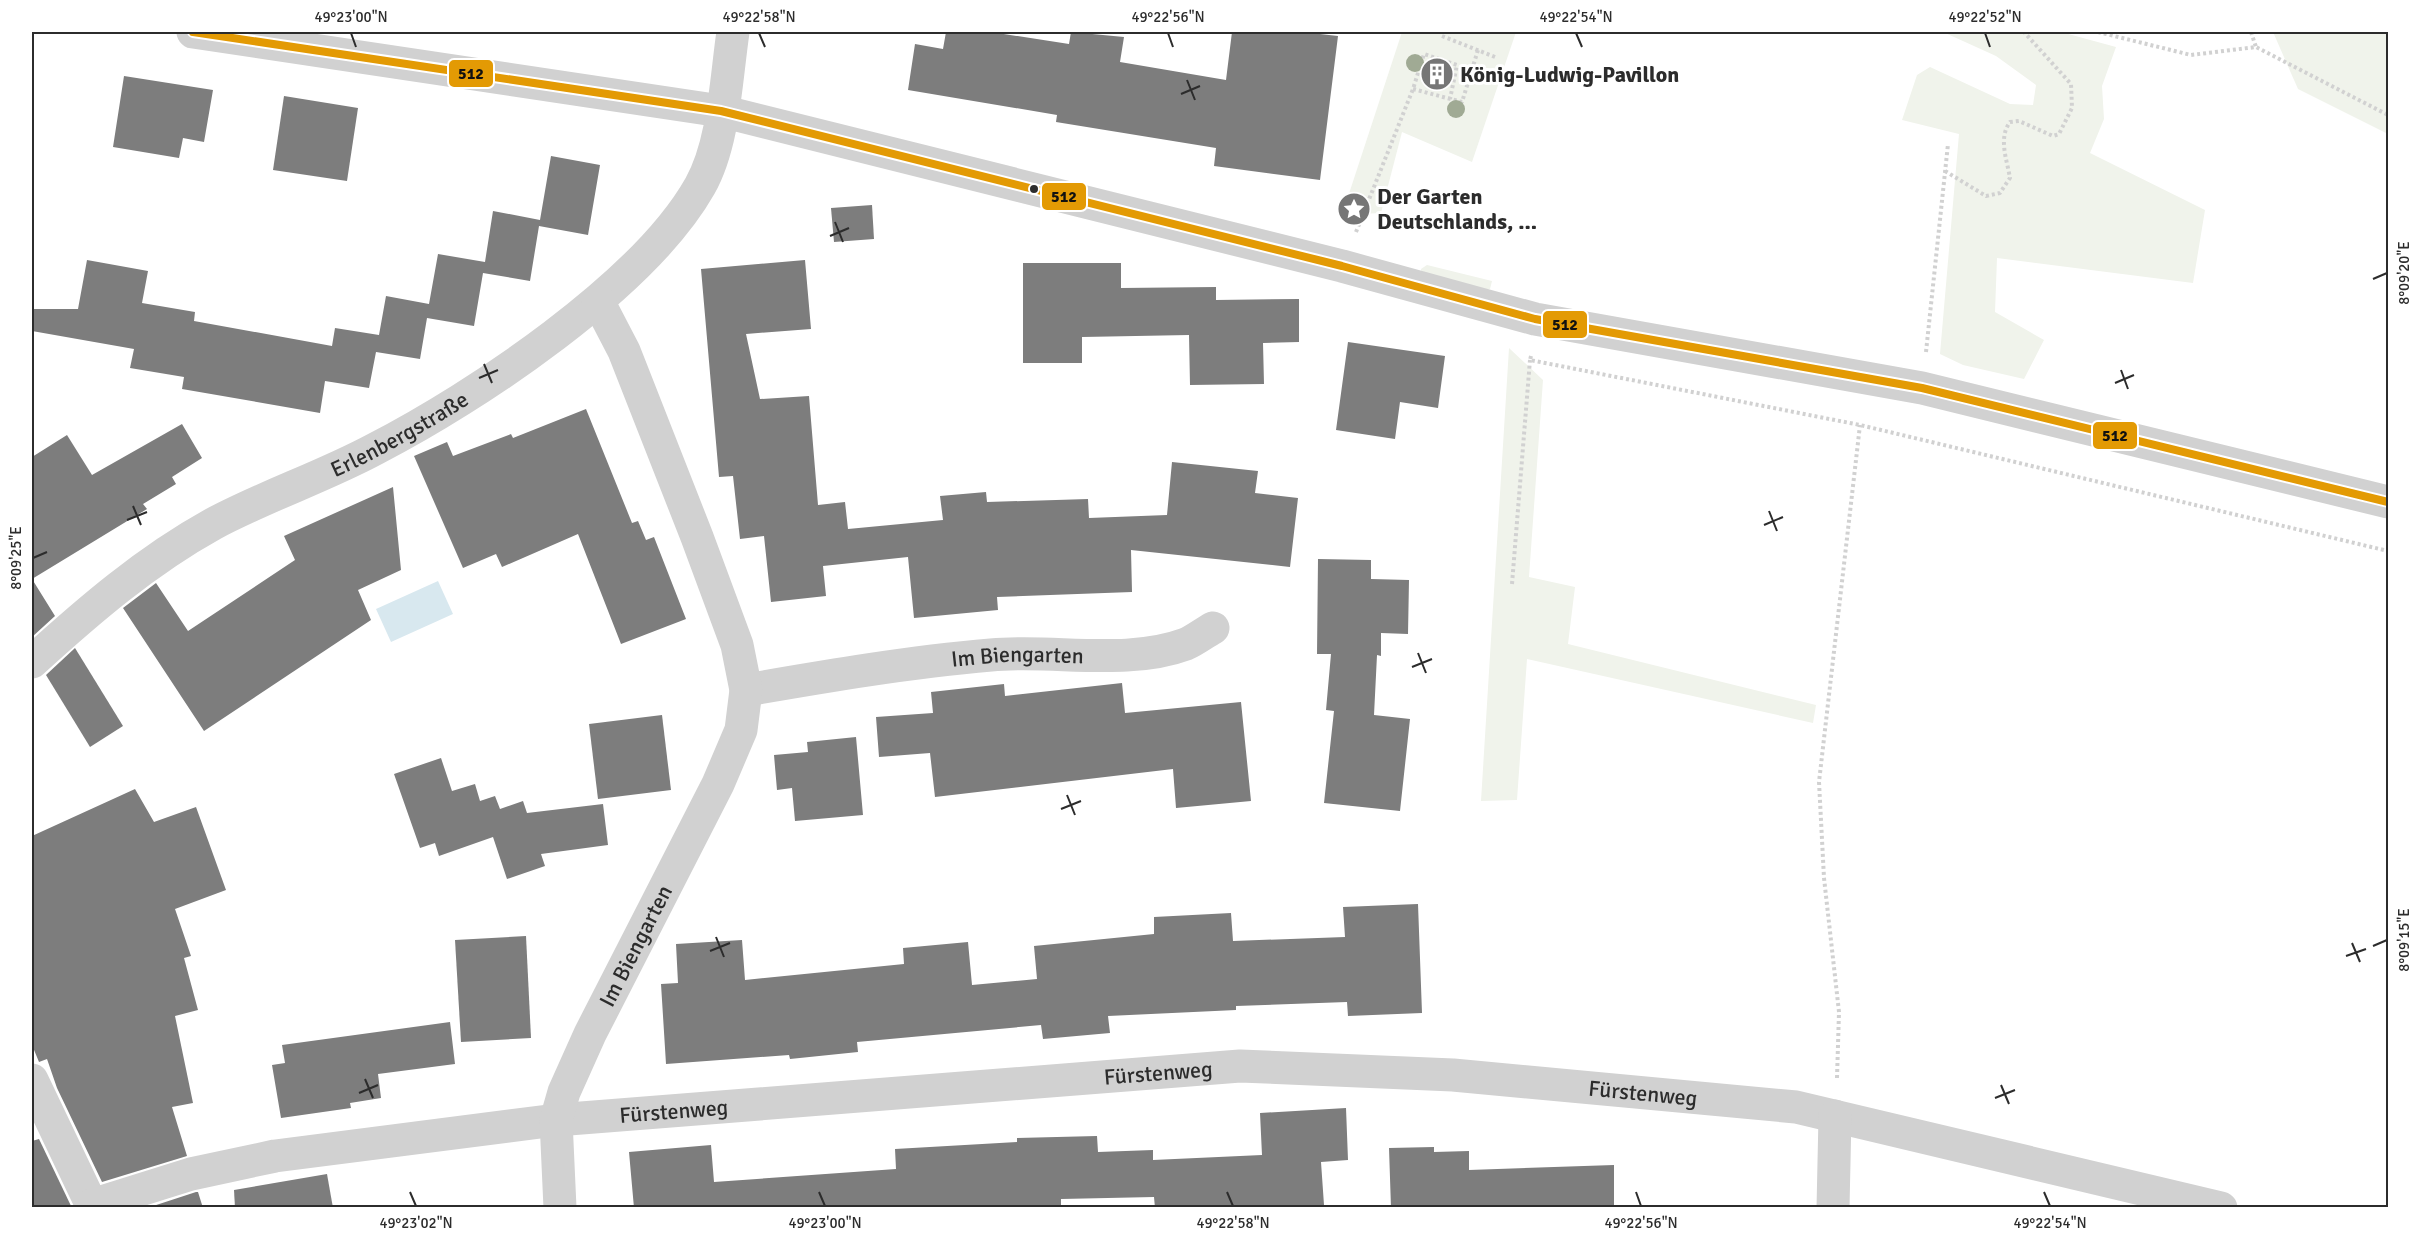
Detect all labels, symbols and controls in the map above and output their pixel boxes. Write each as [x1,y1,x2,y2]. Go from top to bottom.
text: 49°23'00"N [314,8,388,26]
text: 49°22'58"N [722,8,796,26]
text: 49°22'56"N [1131,8,1205,26]
text: 49°22'54"N [1539,8,1613,26]
text: 49°22'52"N [1948,8,2022,26]
building icon: König-Ludwig-Pavillon [1419,56,1455,92]
line badge: 512 [448,59,494,88]
place label: König-Ludwig-Pavillon [1460,61,1679,88]
text: 512 [458,64,484,84]
line badge: 512 [1041,182,1087,211]
unlabelled marker [1028,183,1040,195]
place label: Der Garten Deutschlands, ... [1377,183,1537,235]
text: 512 [1051,187,1077,207]
place icon: Der Garten Deutschlands, ... [1336,191,1372,227]
text: 8°09'20"E [2395,241,2413,305]
line badge: 512 [1542,310,1588,339]
text: 512 [1552,315,1578,335]
street label: Erlenbergstraße [326,386,473,483]
line badge: 512 [2092,421,2138,450]
text: 512 [2102,426,2128,446]
text: 8°09'25"E [7,526,25,590]
street label: Im Biengarten [950,641,1084,673]
street label: Im Biengarten [593,881,678,1011]
text: 8°09'15"E [2395,908,2413,972]
street label: Fürstenweg [1103,1055,1214,1091]
street label: Fürstenweg [1587,1075,1698,1112]
street label: Fürstenweg [618,1093,729,1129]
text: 49°23'02"N [379,1214,453,1232]
text: 49°23'00"N [788,1214,862,1232]
text: 49°22'58"N [1196,1214,1270,1232]
text: 49°22'56"N [1604,1214,1678,1232]
text: 49°22'54"N [2013,1214,2087,1232]

